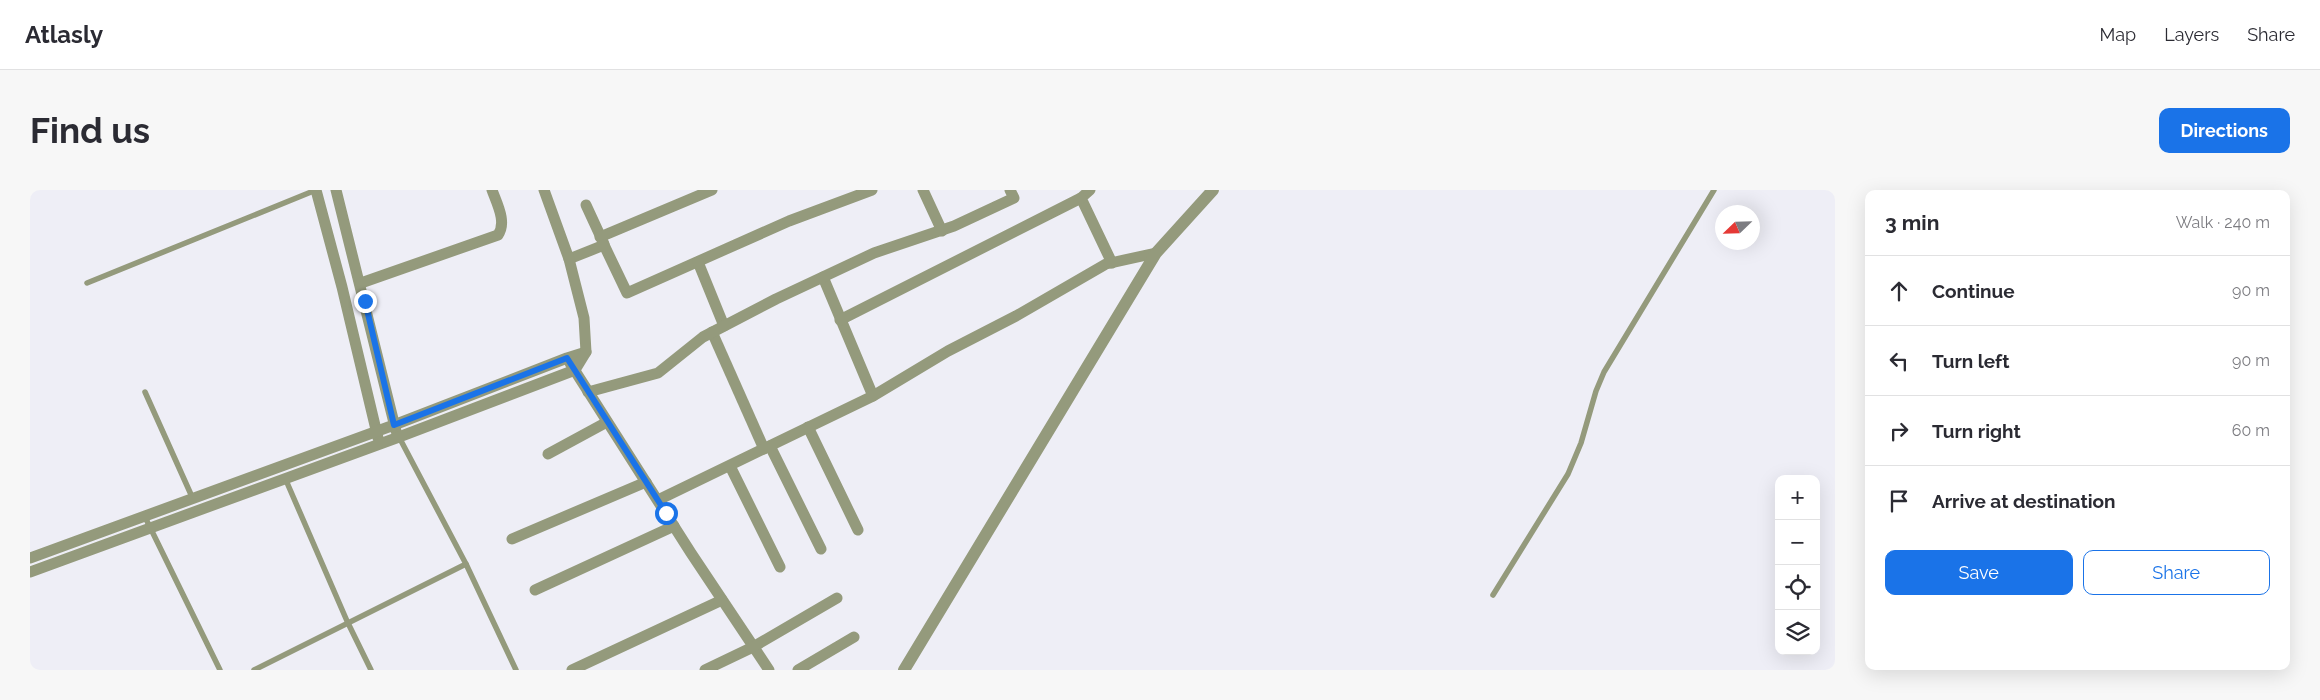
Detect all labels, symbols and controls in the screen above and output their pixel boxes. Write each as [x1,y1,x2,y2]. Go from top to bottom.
text: Atlasly [25,20,103,49]
text: Map [2100,24,2136,45]
text: Layers [2164,24,2219,45]
text: Share [2247,24,2295,45]
button: Directions [2159,108,2290,153]
text: Find us [30,110,150,151]
north arrow [1715,205,1760,250]
text: 3 min [1885,210,1939,235]
text: Walk · 240 m [2176,213,2270,232]
icon: ahead [1885,277,1913,305]
text: Continue [1932,280,2015,302]
text: 90 m [2232,281,2270,300]
route end [354,290,377,313]
icon: left [1885,347,1913,375]
text: Turn left [1932,350,2009,372]
text: 90 m [2232,351,2270,370]
icon: right [1885,417,1913,445]
text: Turn right [1932,420,2021,442]
text: 60 m [2232,421,2270,440]
map controls [1775,475,1820,655]
button: + [1775,475,1820,520]
icon: arrive [1885,487,1913,515]
text: Arrive at destination [1932,490,2116,512]
route start [655,502,678,525]
button: − [1775,520,1820,565]
button: Save [1885,550,2073,595]
button: Share [2083,550,2270,595]
button: locate [1775,565,1820,610]
button: layers [1775,610,1820,655]

